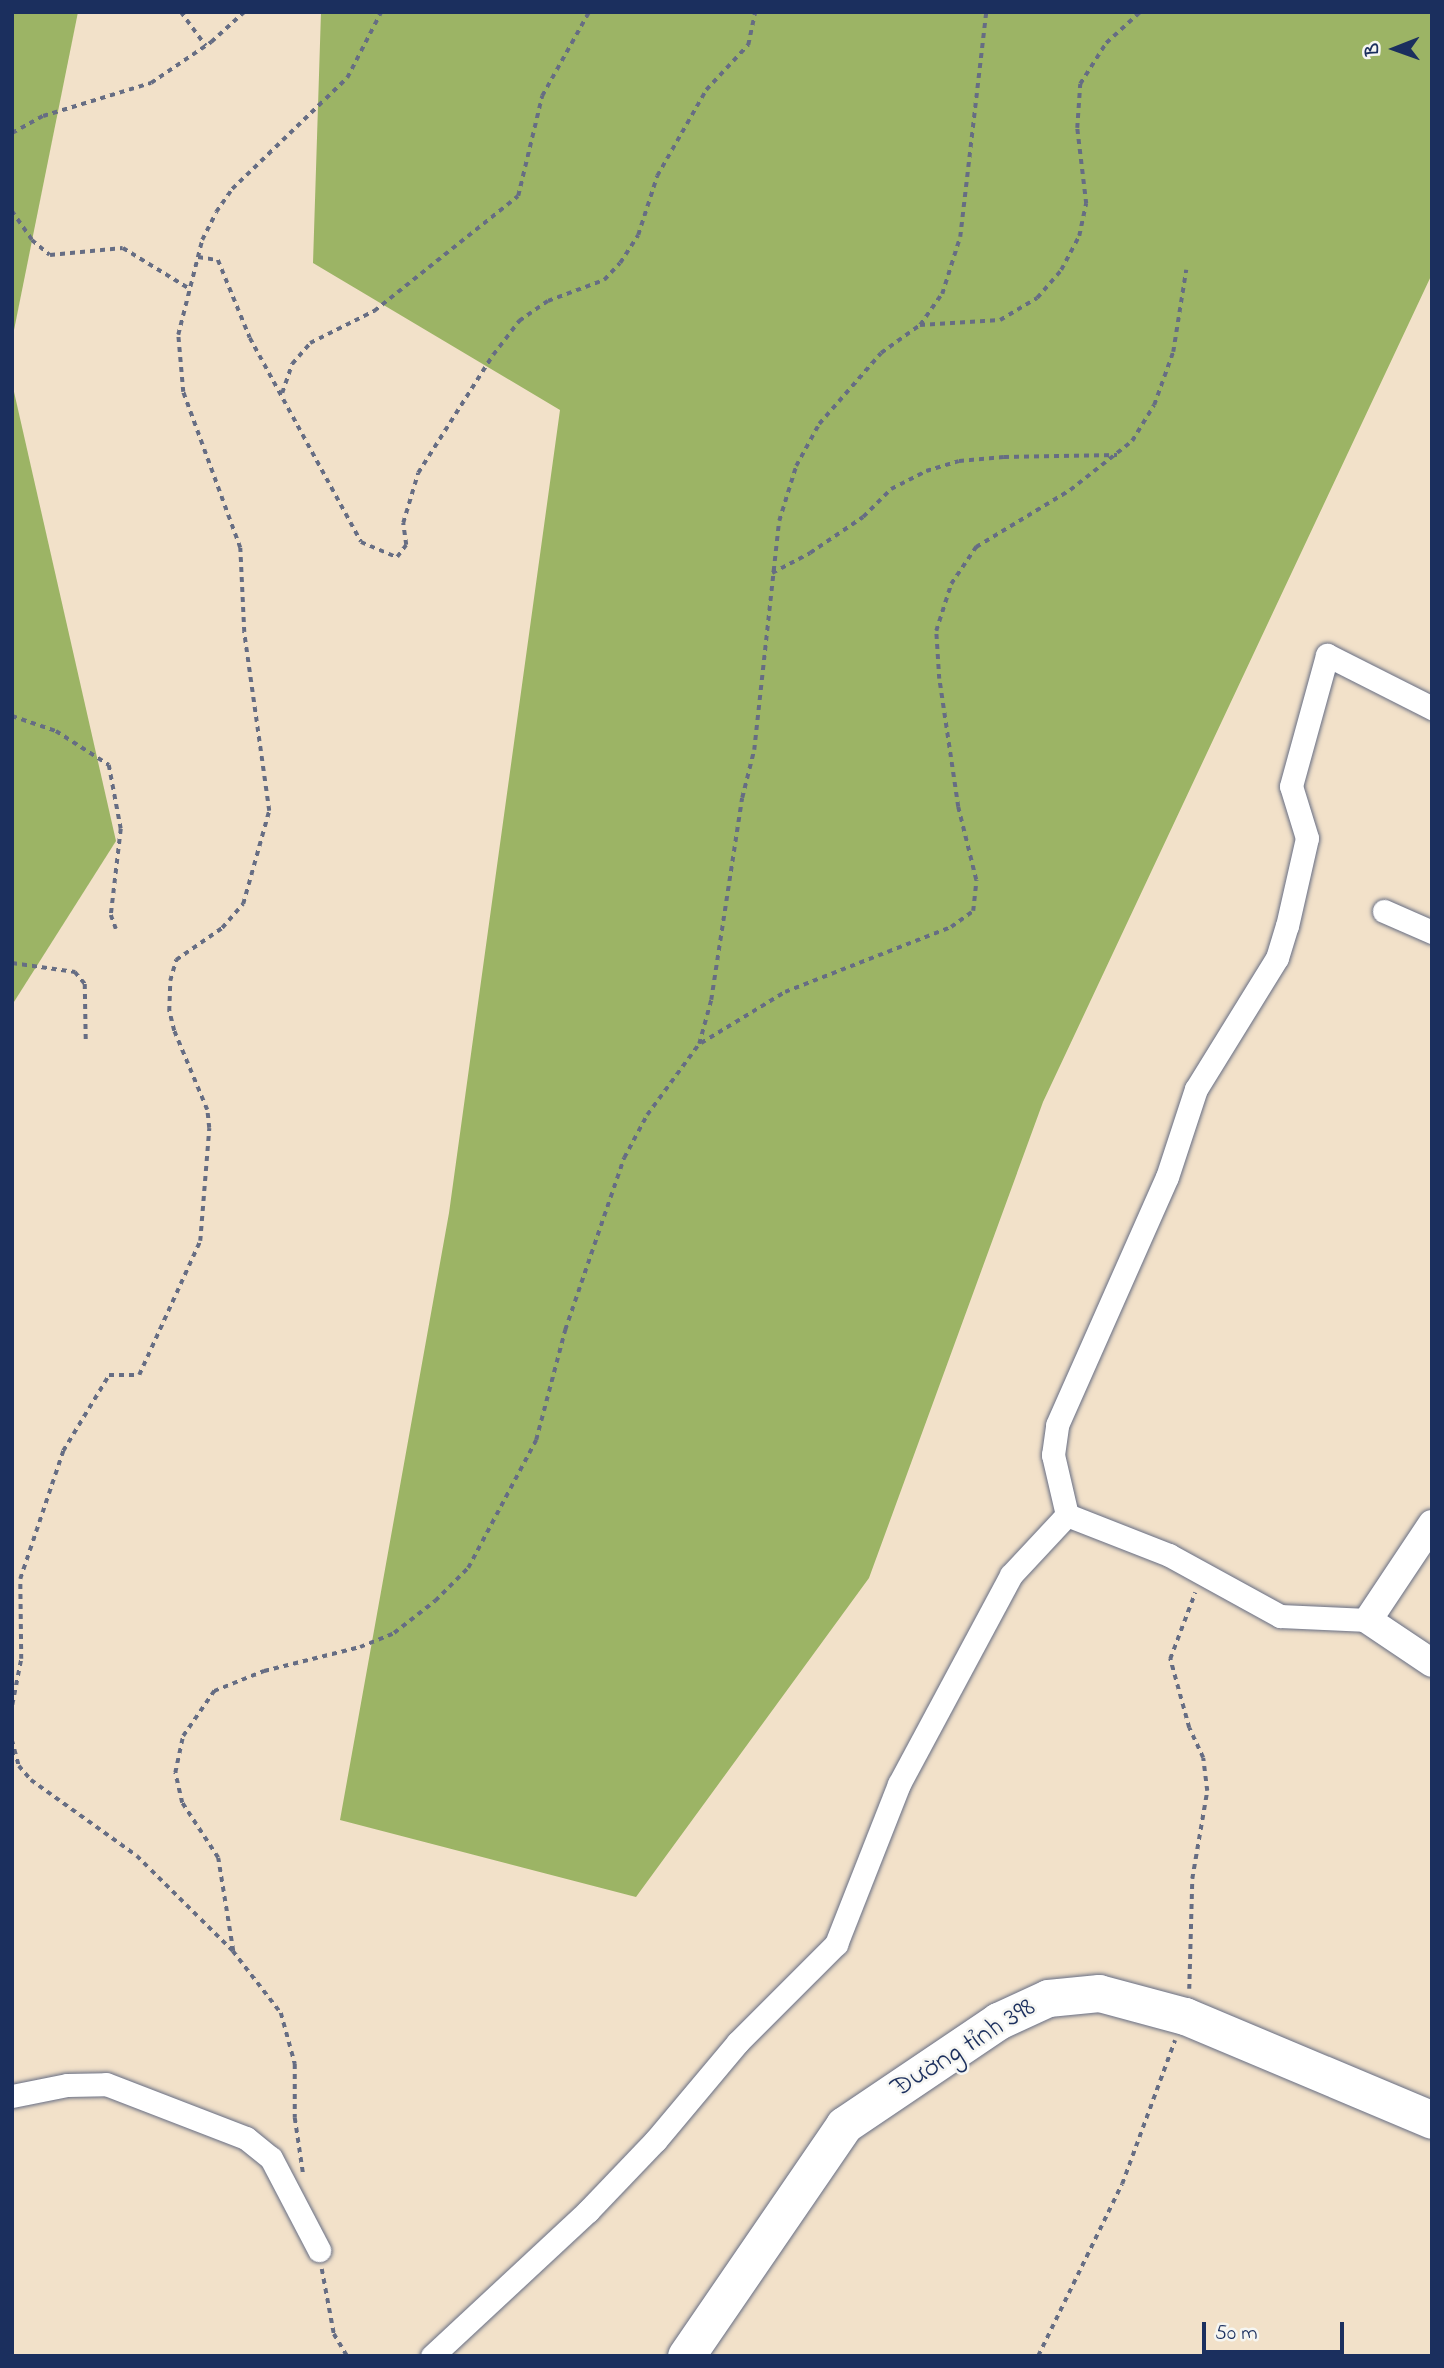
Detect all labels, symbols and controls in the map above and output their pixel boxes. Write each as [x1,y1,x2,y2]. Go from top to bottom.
north arrow [1360,14,1430,84]
text: B [1360,43,1387,56]
street label: Đường tỉnh 398 [886,1991,1042,2107]
scale bar [1206,2308,1348,2352]
text: 50 m [1215,2319,1258,2349]

